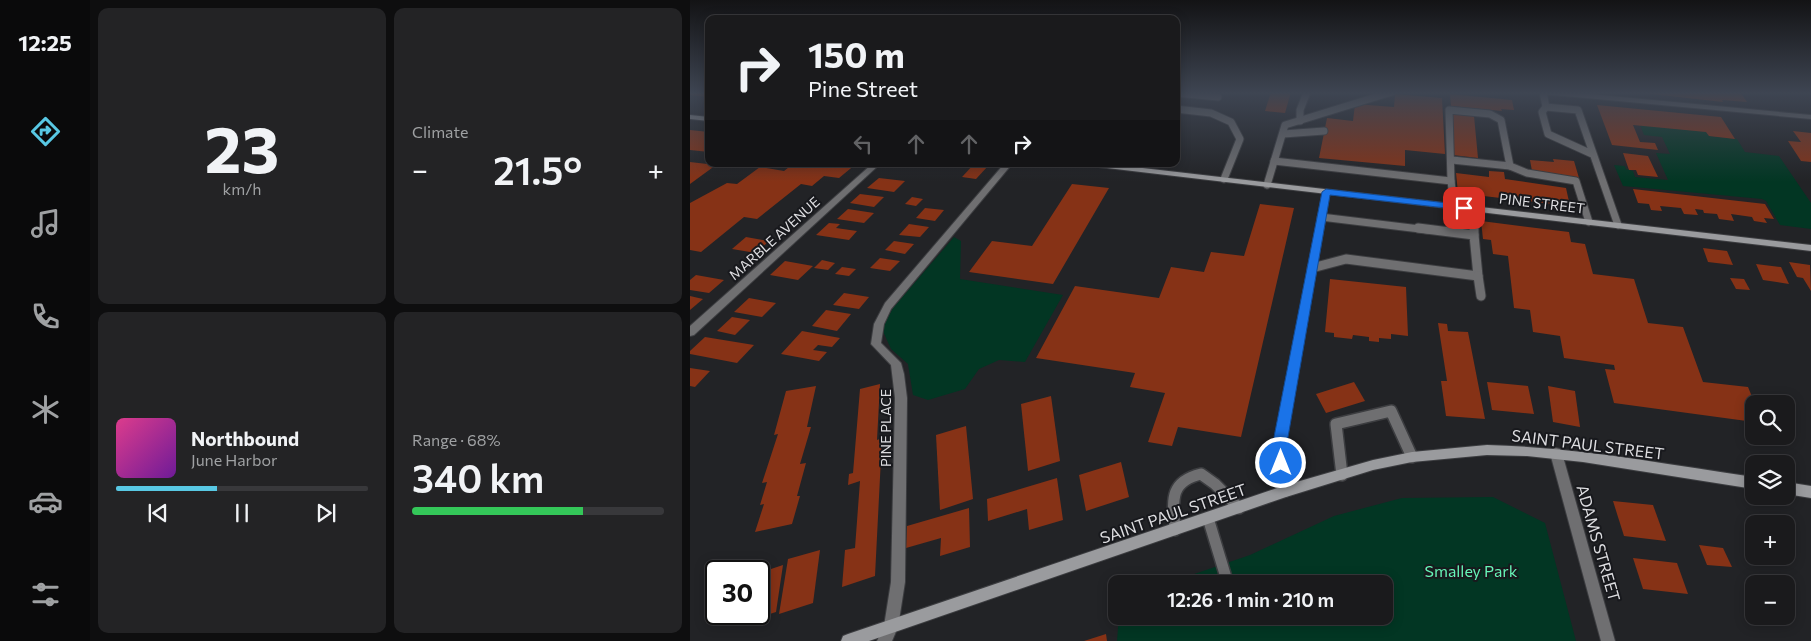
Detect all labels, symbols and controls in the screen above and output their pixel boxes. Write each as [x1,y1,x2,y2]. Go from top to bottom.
text: 12:25 [18,29,72,56]
text: 150 m [808,32,905,75]
icon: right [725,35,790,100]
text: Pine Street [808,75,918,102]
text: 23 [205,107,279,186]
icon: directions [28,114,63,149]
text: Climate [412,122,468,141]
icon: left [849,130,877,158]
icon: ahead [902,130,930,158]
icon: ahead [955,130,983,158]
icon: right [1008,130,1036,158]
text: 21.5° [493,146,582,193]
text: − [412,152,428,186]
text: + [648,152,664,186]
text: km/h [223,179,261,198]
pin [1443,187,1485,229]
street label: PINE STREET [1498,189,1586,217]
street label: MARBLE AVENUE [725,193,823,283]
icon: arrive [1450,194,1478,222]
icon: music [28,206,63,241]
icon: phone [28,299,63,334]
street label: PINE PLACE [877,389,894,467]
icon: climate [28,392,63,427]
map controls [1745,395,1795,625]
button: search [1745,395,1795,445]
street label: SAINT PAUL STREET [1511,425,1665,463]
text: Northbound [191,427,299,450]
text: Range · 68% [412,430,501,449]
position arrow [1254,436,1306,488]
text: June Harbor [191,450,277,469]
text: 340 km [412,454,544,501]
button: layers [1745,455,1795,505]
street label: SAINT PAUL STREET [1097,479,1249,547]
street label: ADAMS STREET [1573,482,1625,604]
icon: car [28,484,63,519]
icon: previous [144,499,172,527]
icon: pause [228,499,256,527]
icon: next [312,499,340,527]
button: + [1745,515,1795,565]
speed limit sign: 30 [705,560,770,625]
park label: Smalley Park [1425,561,1518,580]
button: − [1745,575,1795,625]
icon: filters [28,577,63,612]
text: 12:26 · 1 min · 210 m [1167,588,1334,611]

